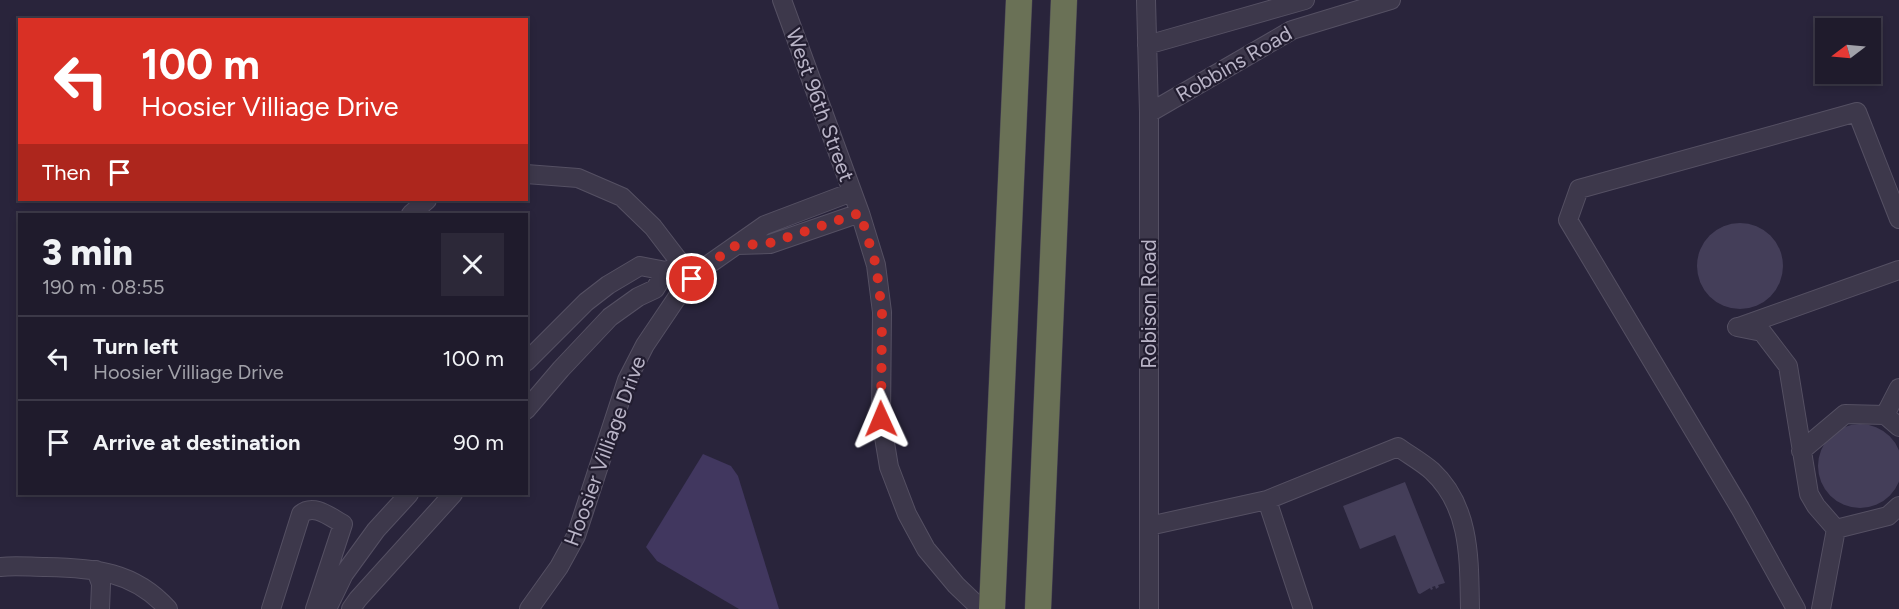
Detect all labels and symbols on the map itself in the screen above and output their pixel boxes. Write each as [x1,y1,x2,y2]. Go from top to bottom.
north arrow [1815,18,1881,84]
street label: Robbins Road [1171,20,1296,107]
street label: West 96th Street [781,25,860,185]
street label: Robison Road [1136,239,1161,369]
pin [666,253,717,304]
street label: Hoosier Villiage Drive [559,352,651,549]
position arrow [849,387,913,451]

